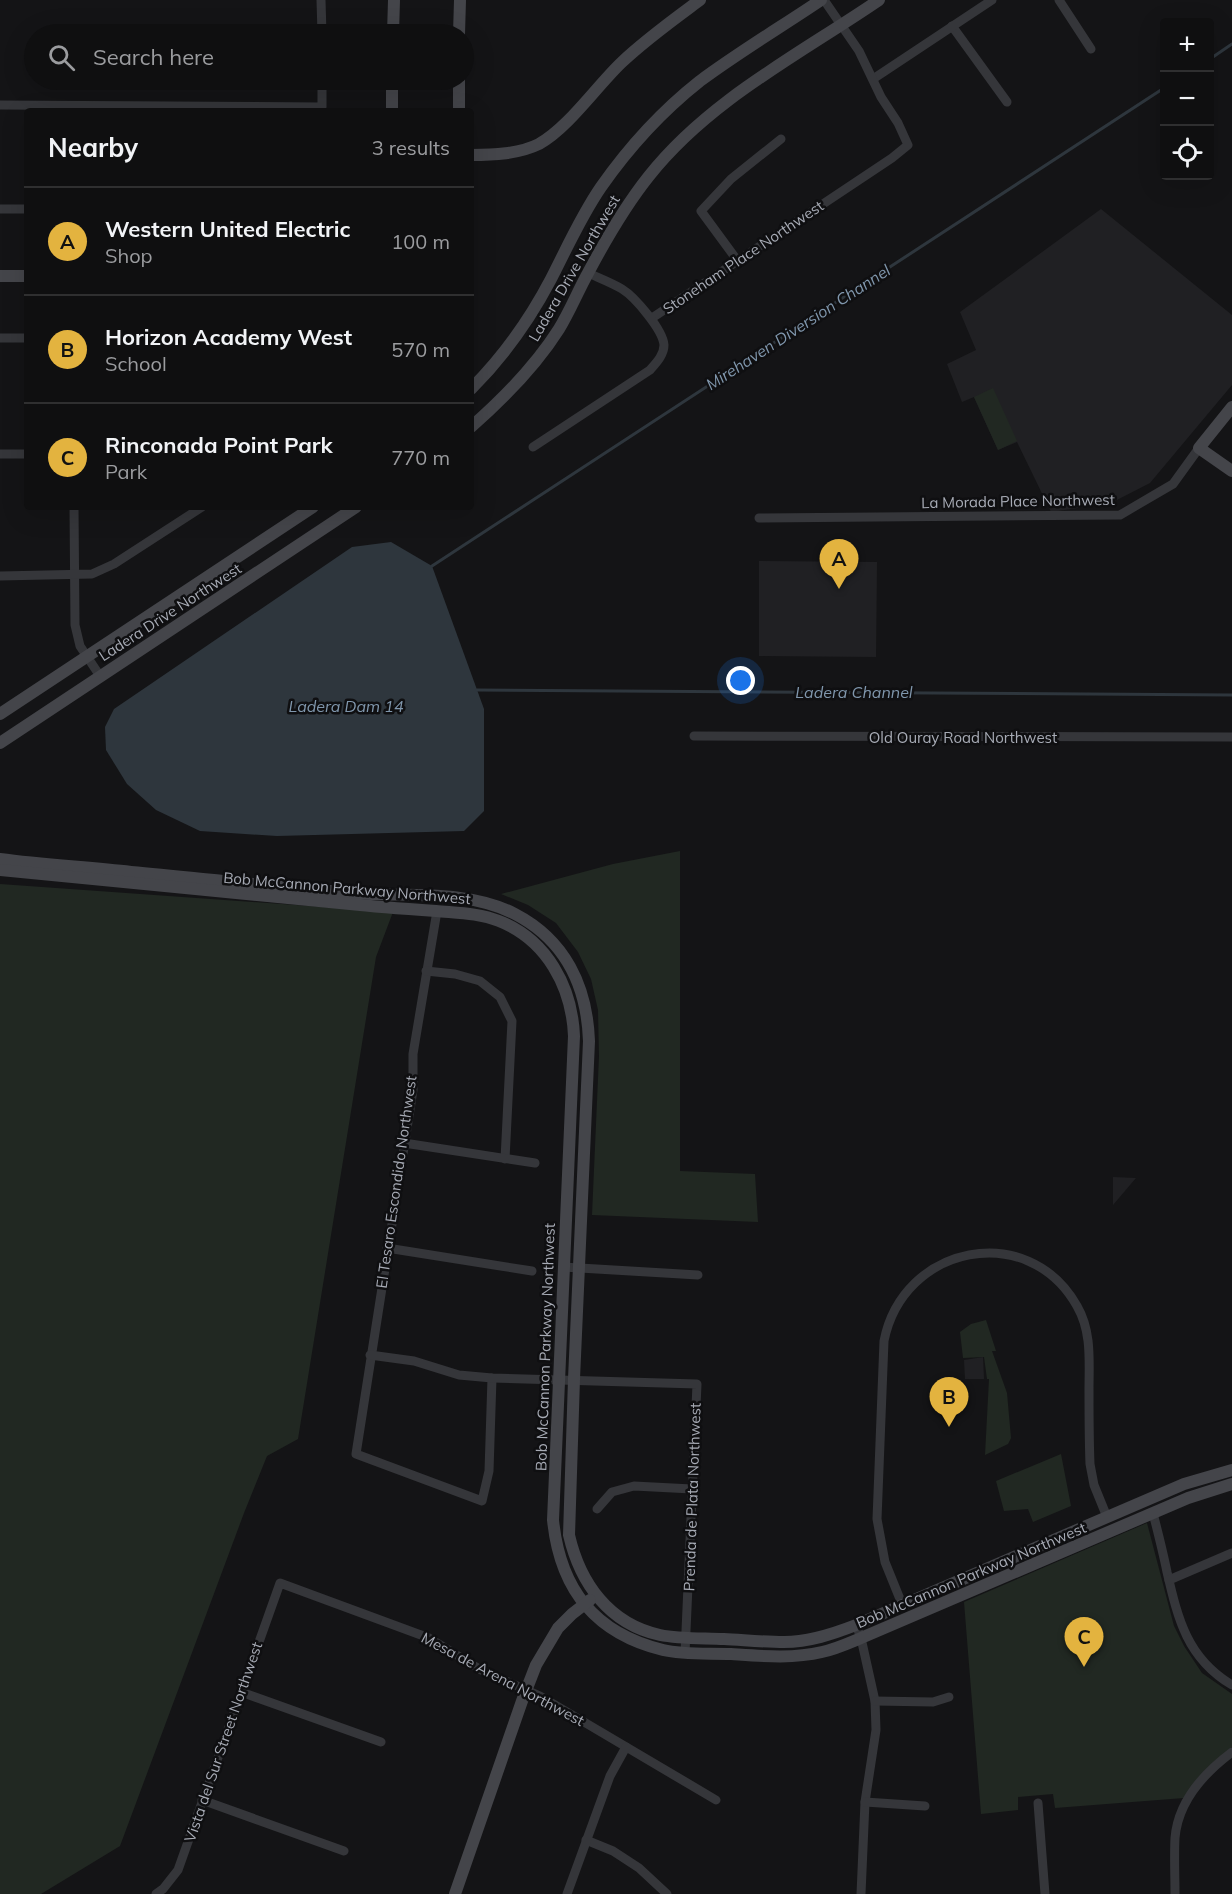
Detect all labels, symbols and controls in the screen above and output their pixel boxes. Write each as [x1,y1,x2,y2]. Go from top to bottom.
map controls [1160,18,1214,180]
button: + [1160,18,1214,72]
search box [24,24,474,90]
icon: search [45,41,78,74]
text: Search here [93,43,214,71]
button: − [1160,72,1214,126]
button: locate [1160,126,1214,180]
text: Nearby [48,131,138,164]
text: 3 results [372,135,450,160]
street label: Ladera Drive Northwest [524,191,624,345]
street label: Stoneham Place Northwest [659,196,827,318]
text: Western United Electric [105,215,351,243]
text: A [60,229,75,254]
text: 100 m [391,229,450,254]
text: Shop [105,243,153,268]
water label: Mirehaven Diversion Channel [702,260,894,394]
text: Horizon Academy West [105,323,352,351]
text: B [61,337,74,362]
text: 570 m [391,337,450,362]
text: School [105,351,167,376]
text: Rinconada Point Park [105,431,333,459]
text: C [61,445,74,470]
text: 770 m [391,445,450,470]
text: Park [105,459,147,484]
street label: La Morada Place Northwest [921,490,1115,512]
pin: A [820,540,858,589]
street label: Ladera Drive Northwest [95,559,245,665]
your location [726,666,755,695]
water label: Ladera Channel [795,682,913,702]
water label: Ladera Dam 14 [288,696,404,716]
street label: Old Ouray Road Northwest [869,728,1057,747]
street label: Bob McCannon Parkway Northwest [223,868,471,908]
street label: El Tesaro Escondido Northwest [372,1074,420,1290]
street label: Bob McCannon Parkway Northwest [531,1223,559,1471]
pin: B [930,1378,968,1427]
street label: Prenda de Plata Northwest [679,1402,705,1592]
street label: Bob McCannon Parkway Northwest [853,1518,1089,1632]
pin: C [1064,1618,1104,1667]
street label: Mesa de Arena Northwest [418,1628,588,1730]
street label: Vista del Sur Street Northwest [180,1640,266,1844]

